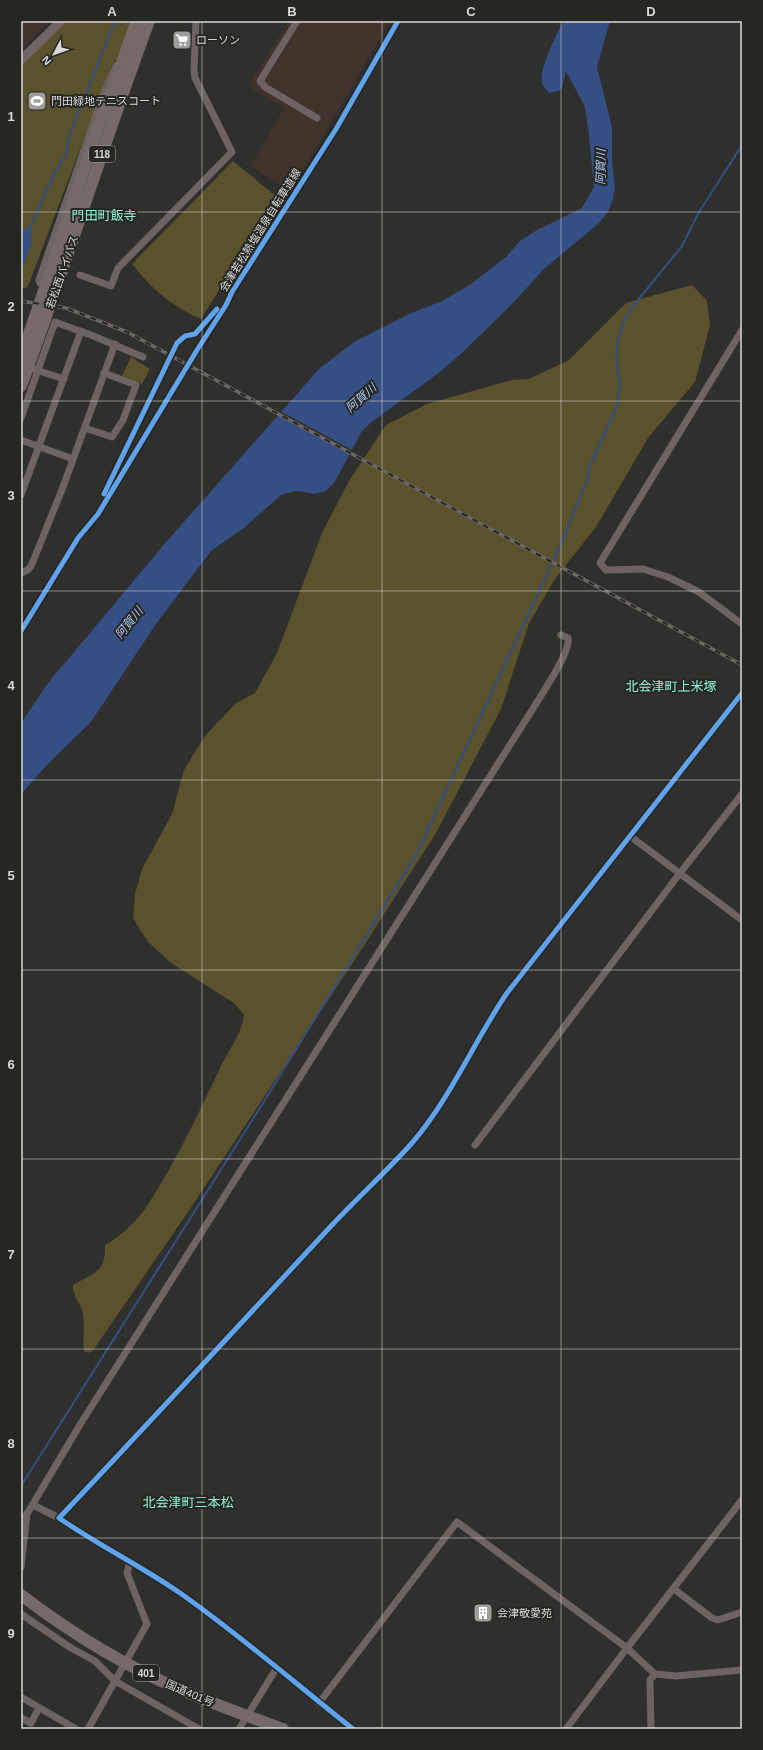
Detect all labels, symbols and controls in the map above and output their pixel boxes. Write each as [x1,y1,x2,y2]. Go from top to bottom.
text: A [107,4,117,19]
text: B [287,4,297,19]
text: C [466,4,476,19]
text: D [646,4,656,19]
supermarket icon: ローソン [171,29,193,51]
north arrow [34,34,74,74]
place label: ローソン [196,34,240,46]
text: N [39,54,54,67]
sports icon: 門田緑地テニスコート [26,90,48,112]
place label: 門田緑地テニスコート [51,95,161,107]
text: 1 [7,109,15,124]
road number: 118 [89,146,115,162]
water label: 阿賀川 [594,147,608,185]
street label: 会津若松熱塩温泉自転車道線 [217,166,303,294]
district label: 門田町飯寺 [71,208,137,223]
street label: 若松西バイパス [44,234,80,310]
text: 2 [7,299,15,314]
water label: 阿賀川 [343,379,381,415]
text: 3 [7,488,15,503]
water label: 阿賀川 [112,603,147,641]
text: 4 [7,678,15,693]
district label: 北会津町上米塚 [625,679,717,694]
text: 5 [7,868,15,883]
text: 6 [7,1057,15,1072]
text: 7 [7,1247,15,1262]
text: 8 [7,1436,15,1451]
district label: 北会津町三本松 [142,1495,234,1510]
building icon: 会津敬愛苑 [472,1602,494,1624]
place label: 会津敬愛苑 [497,1607,552,1619]
text: 9 [7,1626,15,1641]
road number: 401 [133,1665,159,1681]
street label: 国道401号 [164,1677,216,1709]

